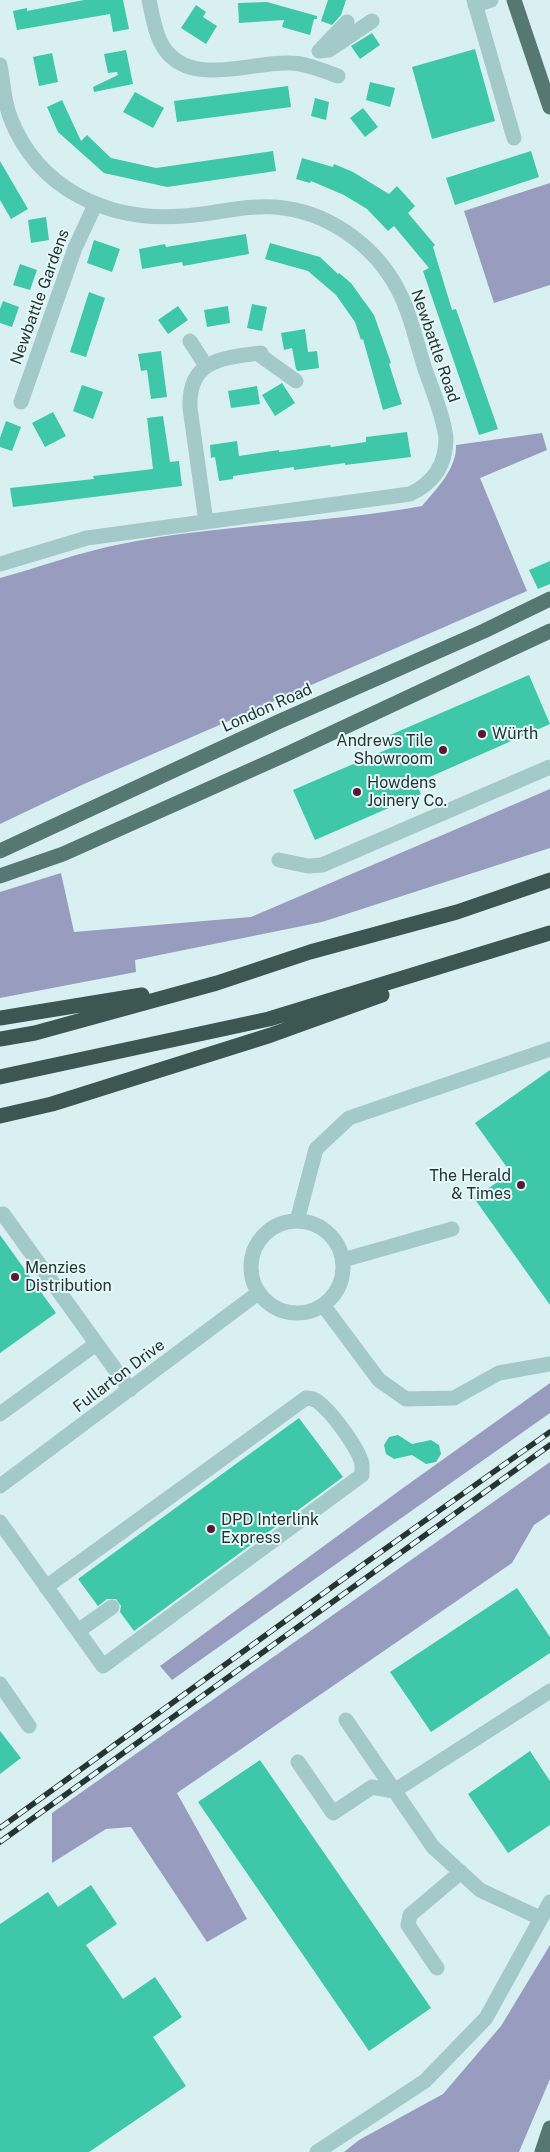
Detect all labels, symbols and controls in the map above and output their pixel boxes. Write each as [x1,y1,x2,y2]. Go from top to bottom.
street label: Newbattle Gardens [7,227,73,367]
street label: Newbattle Road [407,287,463,405]
street label: London Road [219,680,315,736]
place label: Würth [492,724,538,744]
marker: Würth [476,728,488,740]
place label: Andrews Tile Showroom [336,731,433,769]
marker: Andrews Tile Showroom [437,744,449,756]
place label: Howdens Joinery Co. [367,773,447,811]
marker: Howdens Joinery Co. [351,786,363,798]
place label: The Herald & Times [429,1166,511,1204]
marker: The Herald & Times [515,1179,527,1191]
place label: Menzies Distribution [25,1258,112,1296]
marker: Menzies Distribution [9,1271,21,1283]
street label: Fullarton Drive [70,1335,168,1417]
place label: DPD Interlink Express [221,1510,319,1548]
marker: DPD Interlink Express [205,1523,217,1535]

